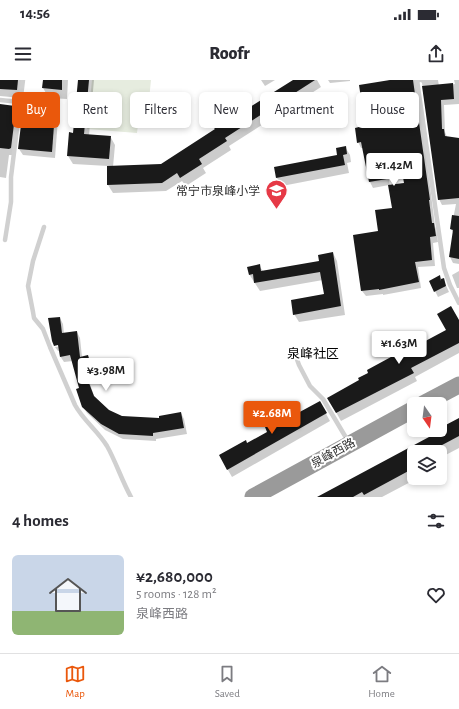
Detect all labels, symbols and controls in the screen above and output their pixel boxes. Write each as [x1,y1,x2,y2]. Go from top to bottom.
text: 14:56 [20,6,50,21]
icon: menu [12,43,34,65]
icon: share [425,43,447,65]
text: Roofr [209,45,250,63]
chip: Buy [12,92,60,128]
chip: Rent [68,92,122,128]
chip: Filters [130,92,191,128]
chip: New [199,92,252,128]
chip: Apartment [260,92,348,128]
chip: House [356,92,419,128]
pin: ¥1.42M [361,153,427,187]
text: ¥1.42M [375,159,413,172]
school or university icon: 常宁市泉峰小学 [263,178,289,211]
place label: 常宁市泉峰小学 [176,184,260,197]
pin: ¥1.63M [366,331,432,365]
text: ¥1.63M [381,337,417,350]
district label: 泉峰社区 [287,346,339,361]
pin: ¥3.98M [73,358,139,392]
text: ¥3.98M [87,364,125,377]
north arrow [407,397,447,437]
map controls [407,397,447,485]
pin: ¥2.68M [239,401,305,435]
text: ¥2.68M [253,407,292,420]
street label: 泉峰西路 [309,435,357,470]
button: layers [407,445,447,485]
icon: filters [425,510,447,532]
text: 4 homes [12,512,69,529]
text: ¥2,680,000 [136,568,213,585]
icon: home [44,571,92,619]
icon: heart [425,584,447,606]
text: 5 rooms · 128 m² [136,588,217,601]
text: 泉峰西路 [136,608,188,621]
tab: Map [64,663,86,700]
tab: Saved [215,663,240,700]
tab: Home [368,663,395,700]

